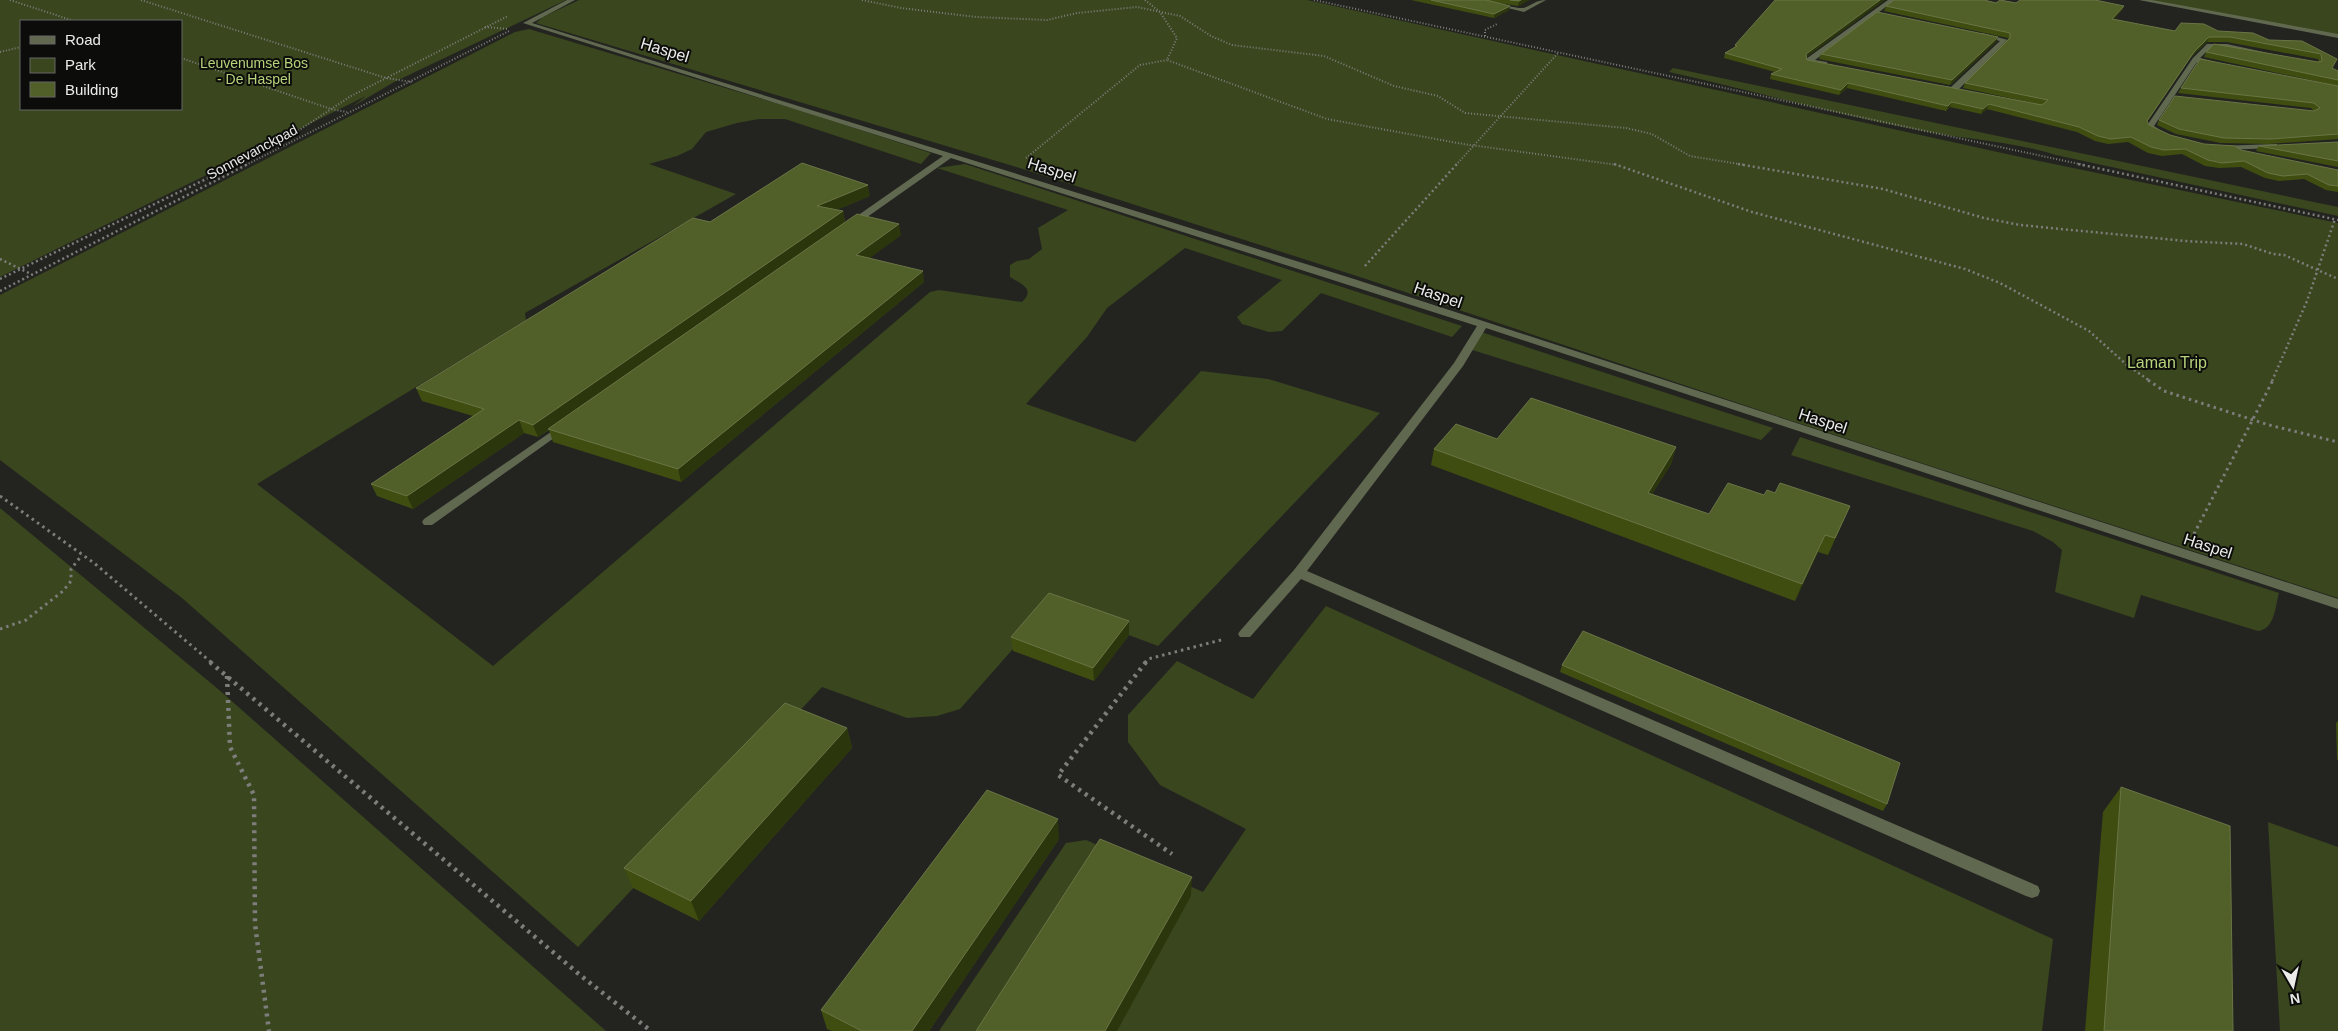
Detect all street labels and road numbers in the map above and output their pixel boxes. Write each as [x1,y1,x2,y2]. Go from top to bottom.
street label: Haspel [639,35,691,65]
street label: Sonnevanckpad [204,121,300,183]
street label: Haspel [1026,154,1078,186]
street label: Haspel [1412,279,1464,311]
street label: Haspel [1797,405,1849,437]
street label: Haspel [2182,530,2234,562]

